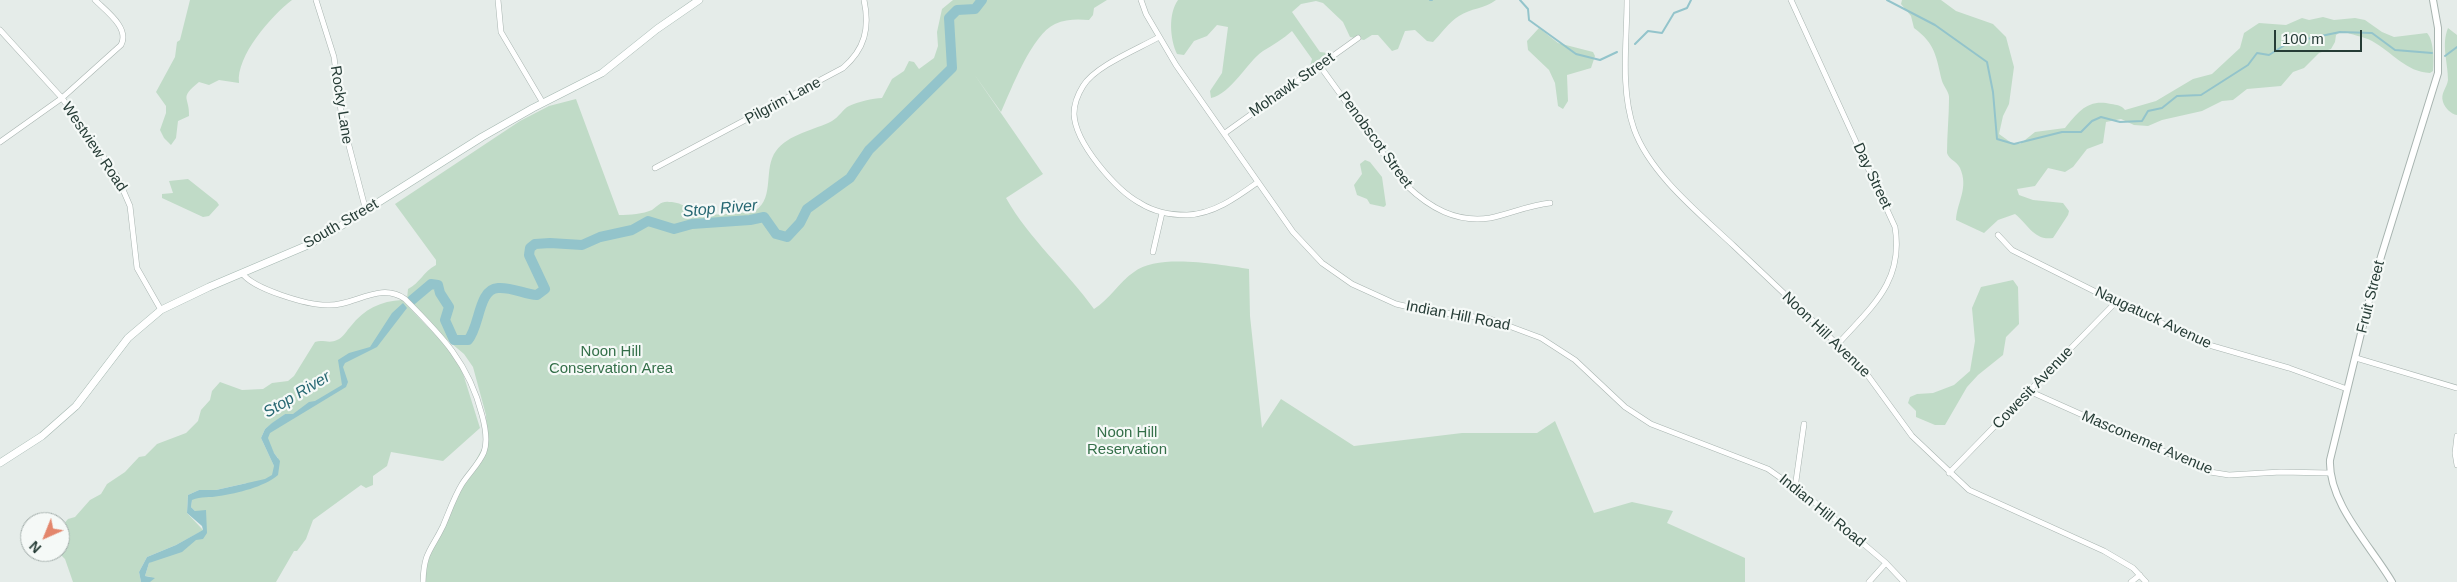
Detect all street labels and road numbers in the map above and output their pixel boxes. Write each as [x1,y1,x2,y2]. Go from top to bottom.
street label: Mohawk Street [1246,49,1338,121]
street label: Rocky Lane [326,64,356,146]
street label: Pilgrim Lane [742,73,824,129]
street label: Penobscot Street [1334,88,1416,192]
street label: Westview Road [57,99,131,195]
street label: Day Street [1849,140,1895,212]
street label: South Street [300,195,382,253]
street label: Fruit Street [2353,259,2389,335]
street label: Naugatuck Avenue [2092,283,2214,353]
street label: Noon Hill Avenue [1778,288,1874,382]
street label: Indian Hill Road [1404,297,1512,335]
street label: Cowesit Avenue [1989,343,2077,433]
street label: Masconemet Avenue [2079,407,2215,479]
street label: Indian Hill Road [1775,471,1869,551]

